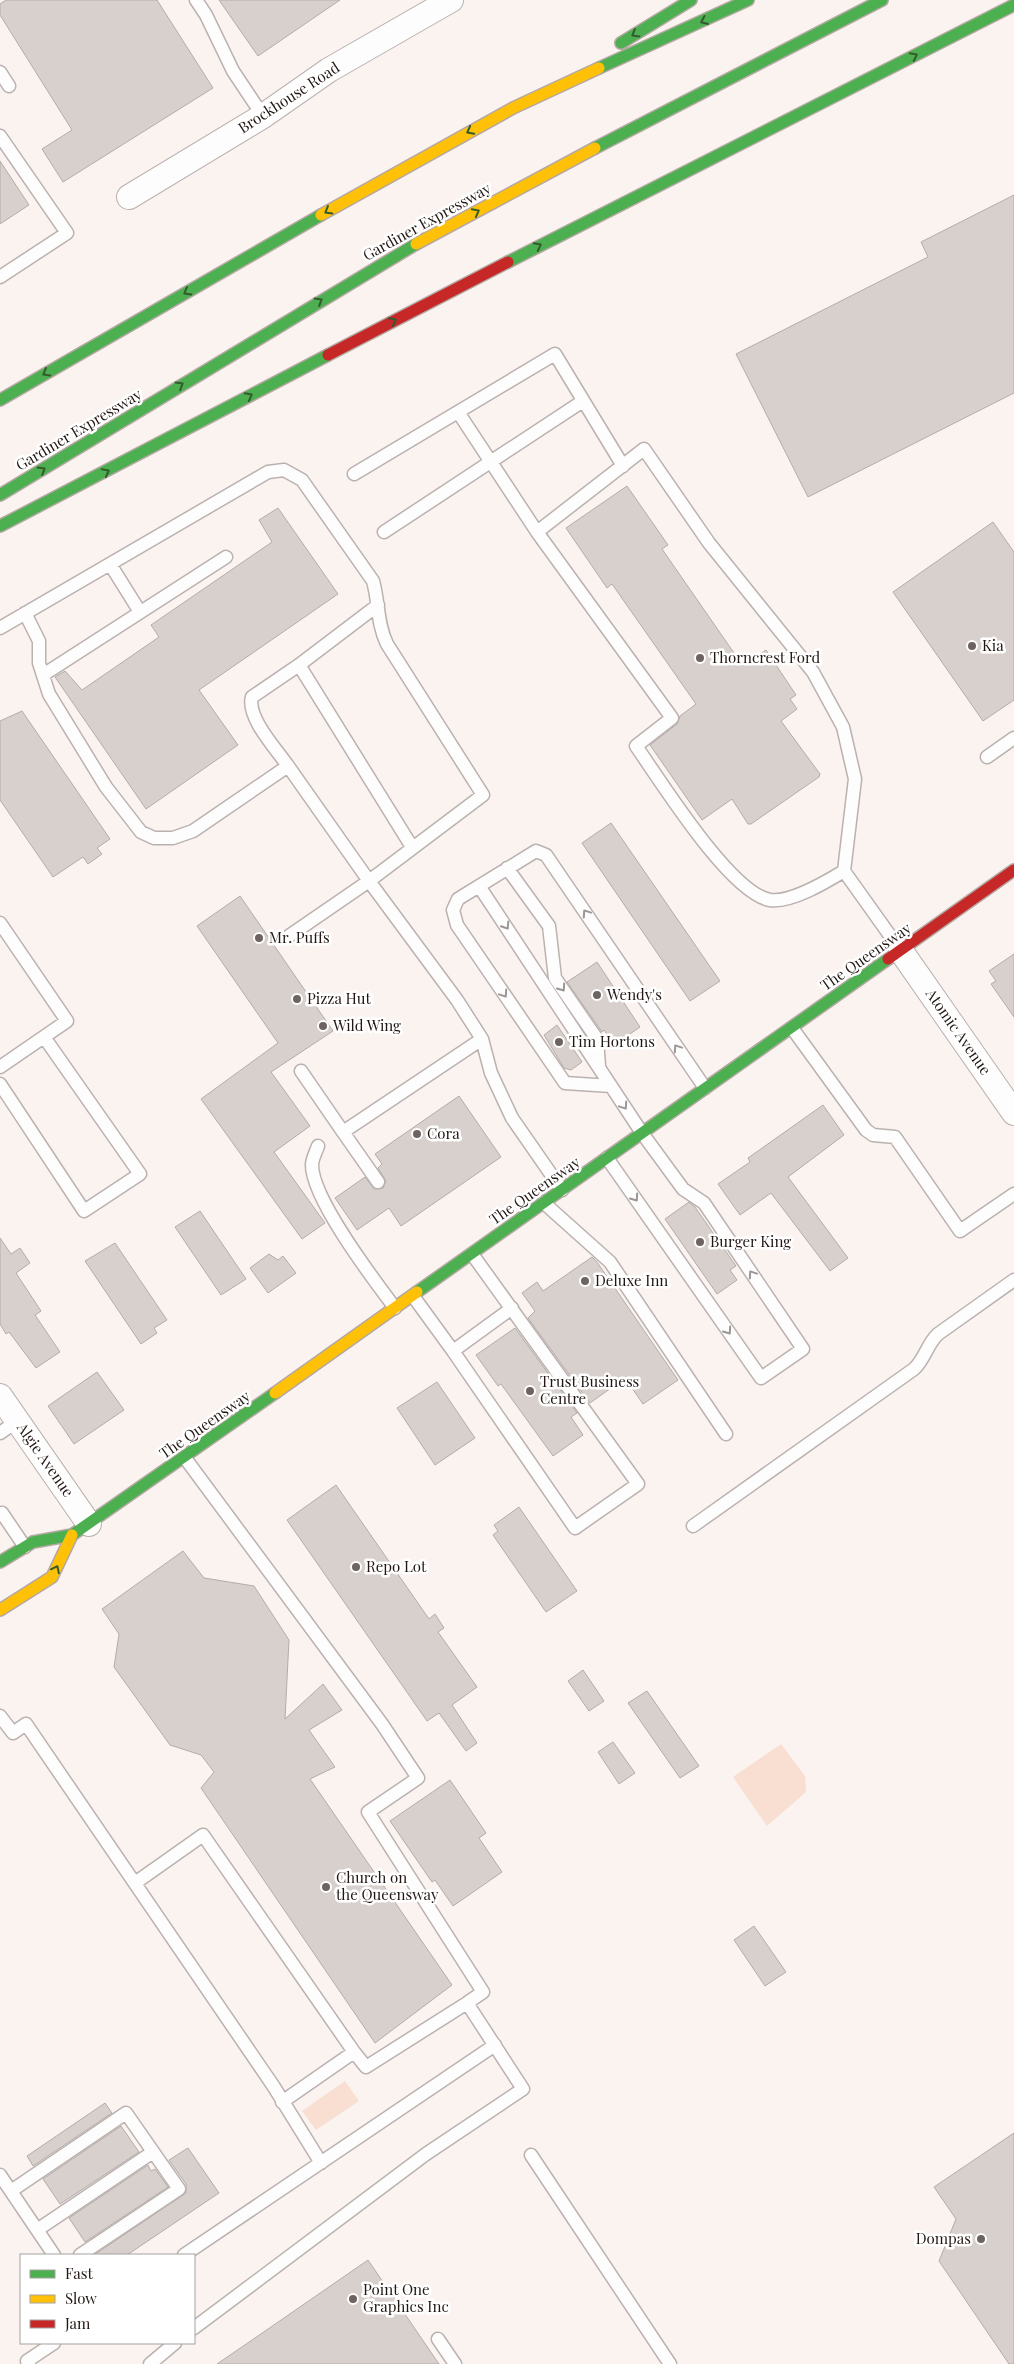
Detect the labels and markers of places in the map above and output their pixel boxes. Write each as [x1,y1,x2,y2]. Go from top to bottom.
place label: Kia [982,635,1004,655]
marker: Kia [966,640,978,652]
place label: Thorncrest Ford [710,647,820,667]
marker: Thorncrest Ford [694,652,706,664]
place label: Mr. Puffs [269,927,330,947]
marker: Mr. Puffs [253,932,265,944]
place label: Wendy's [606,984,662,1004]
place label: Pizza Hut [307,988,371,1008]
marker: Wendy's [591,989,603,1001]
marker: Pizza Hut [291,993,303,1005]
place label: Wild Wing [332,1015,401,1035]
marker: Wild Wing [317,1020,329,1032]
place label: Tim Hortons [569,1031,655,1051]
marker: Tim Hortons [553,1036,565,1048]
place label: Cora [427,1123,460,1143]
marker: Cora [411,1128,423,1140]
place label: Burger King [710,1231,791,1251]
marker: Burger King [694,1236,706,1248]
place label: Deluxe Inn [595,1270,668,1290]
marker: Deluxe Inn [579,1275,591,1287]
place label: Trust Business Centre [540,1371,639,1408]
marker: Trust Business Centre [524,1385,536,1397]
place label: Repo Lot [366,1556,427,1576]
marker: Repo Lot [350,1561,362,1573]
place label: Church on the Queensway [336,1867,439,1904]
marker: Church on the Queensway [320,1881,332,1893]
place label: Dompas [916,2228,971,2248]
marker: Dompas [975,2233,987,2245]
place label: Point One Graphics Inc [363,2279,449,2316]
marker: Point One Graphics Inc [347,2293,359,2305]

